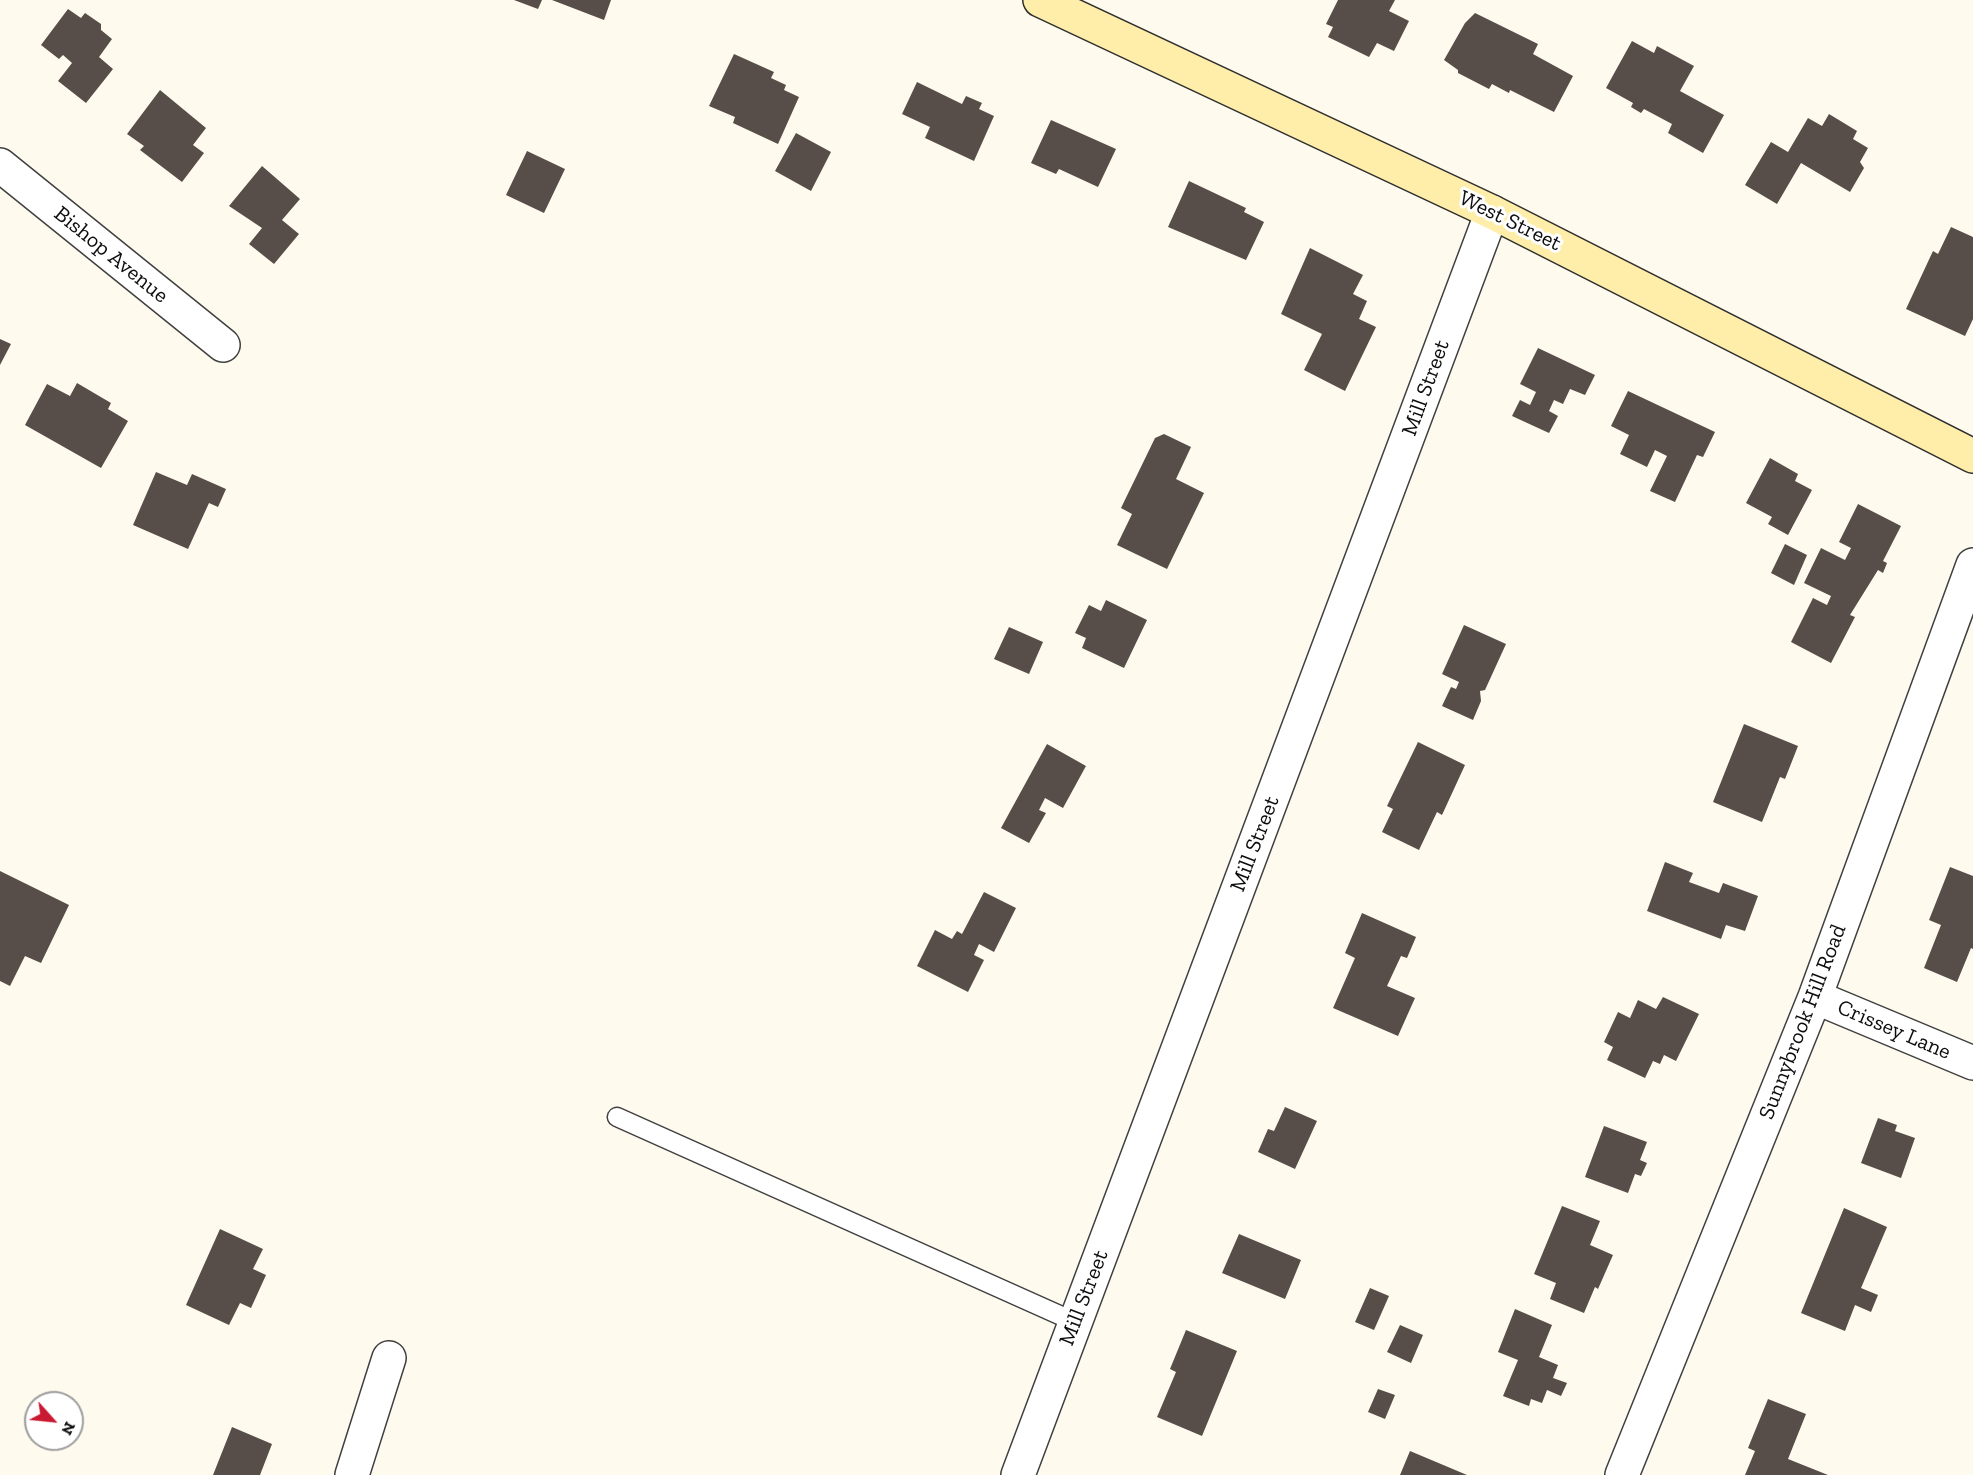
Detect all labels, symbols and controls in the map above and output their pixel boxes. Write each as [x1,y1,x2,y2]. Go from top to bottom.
street label: West Street [1454,185,1566,257]
street label: Bishop Avenue [48,201,174,309]
street label: Mill Street [1396,336,1456,440]
street label: Mill Street [1225,792,1285,896]
street label: Sunnybrook Hill Road [1754,921,1852,1123]
street label: Crissey Lane [1833,994,1955,1066]
street label: Mill Street [1054,1246,1114,1350]
north arrow [24,1391,84,1451]
text: N [57,1419,80,1438]

